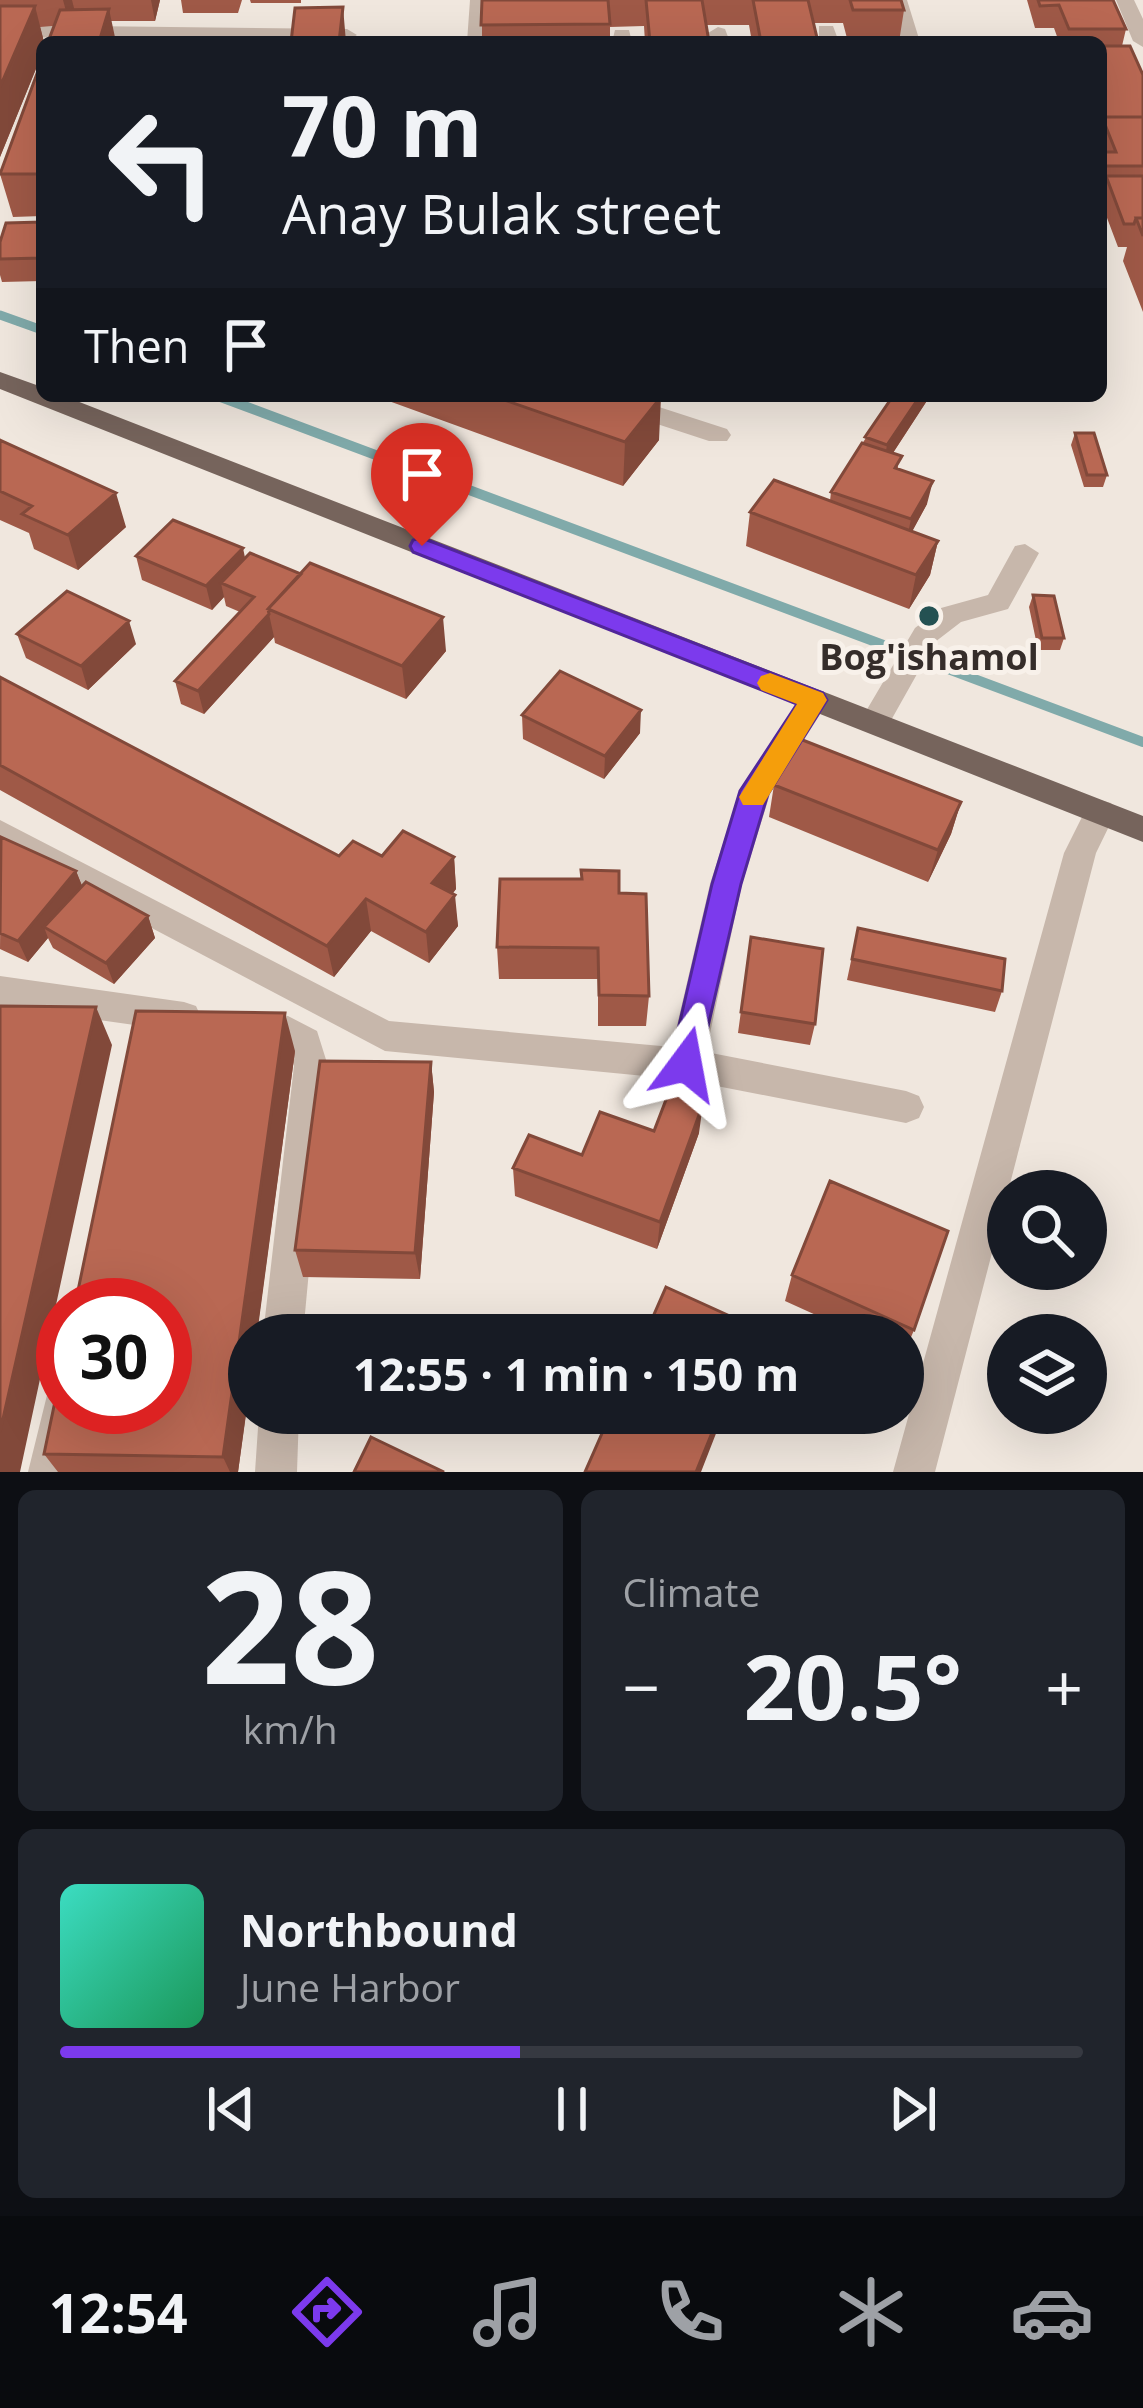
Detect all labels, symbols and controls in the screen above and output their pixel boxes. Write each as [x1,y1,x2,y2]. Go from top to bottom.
text: 70 m [282,67,482,182]
icon: left [84,84,240,240]
text: Anay Bulak street [282,176,721,250]
icon: arrive [213,312,279,378]
text: Then [84,315,189,376]
pin [371,423,473,546]
icon: arrive [389,441,455,507]
marker: Bog'ishamol [916,603,942,629]
place label: Bog'ishamol [819,632,1039,681]
position arrow [623,1001,749,1127]
map controls [987,1170,1107,1434]
button: search [987,1170,1107,1290]
speed limit sign: 30 [36,1278,192,1434]
button: layers [987,1314,1107,1434]
text: 12:55 · 1 min · 150 m [353,1343,799,1404]
text: 28 [201,1517,379,1730]
text: Climate [623,1565,760,1618]
text: 20.5° [743,1624,962,1746]
text: − [623,1641,660,1731]
text: + [1045,1641,1083,1731]
text: km/h [243,1702,338,1755]
text: Northbound [240,1899,518,1960]
text: June Harbor [240,1960,460,2013]
icon: previous [198,2076,264,2142]
icon: pause [539,2076,605,2142]
icon: next [880,2076,946,2142]
icon: directions [285,2270,369,2354]
icon: music [466,2270,550,2354]
icon: phone [648,2270,732,2354]
icon: climate [829,2270,913,2354]
icon: car [1010,2270,1094,2354]
text: 12:54 [49,2275,188,2349]

